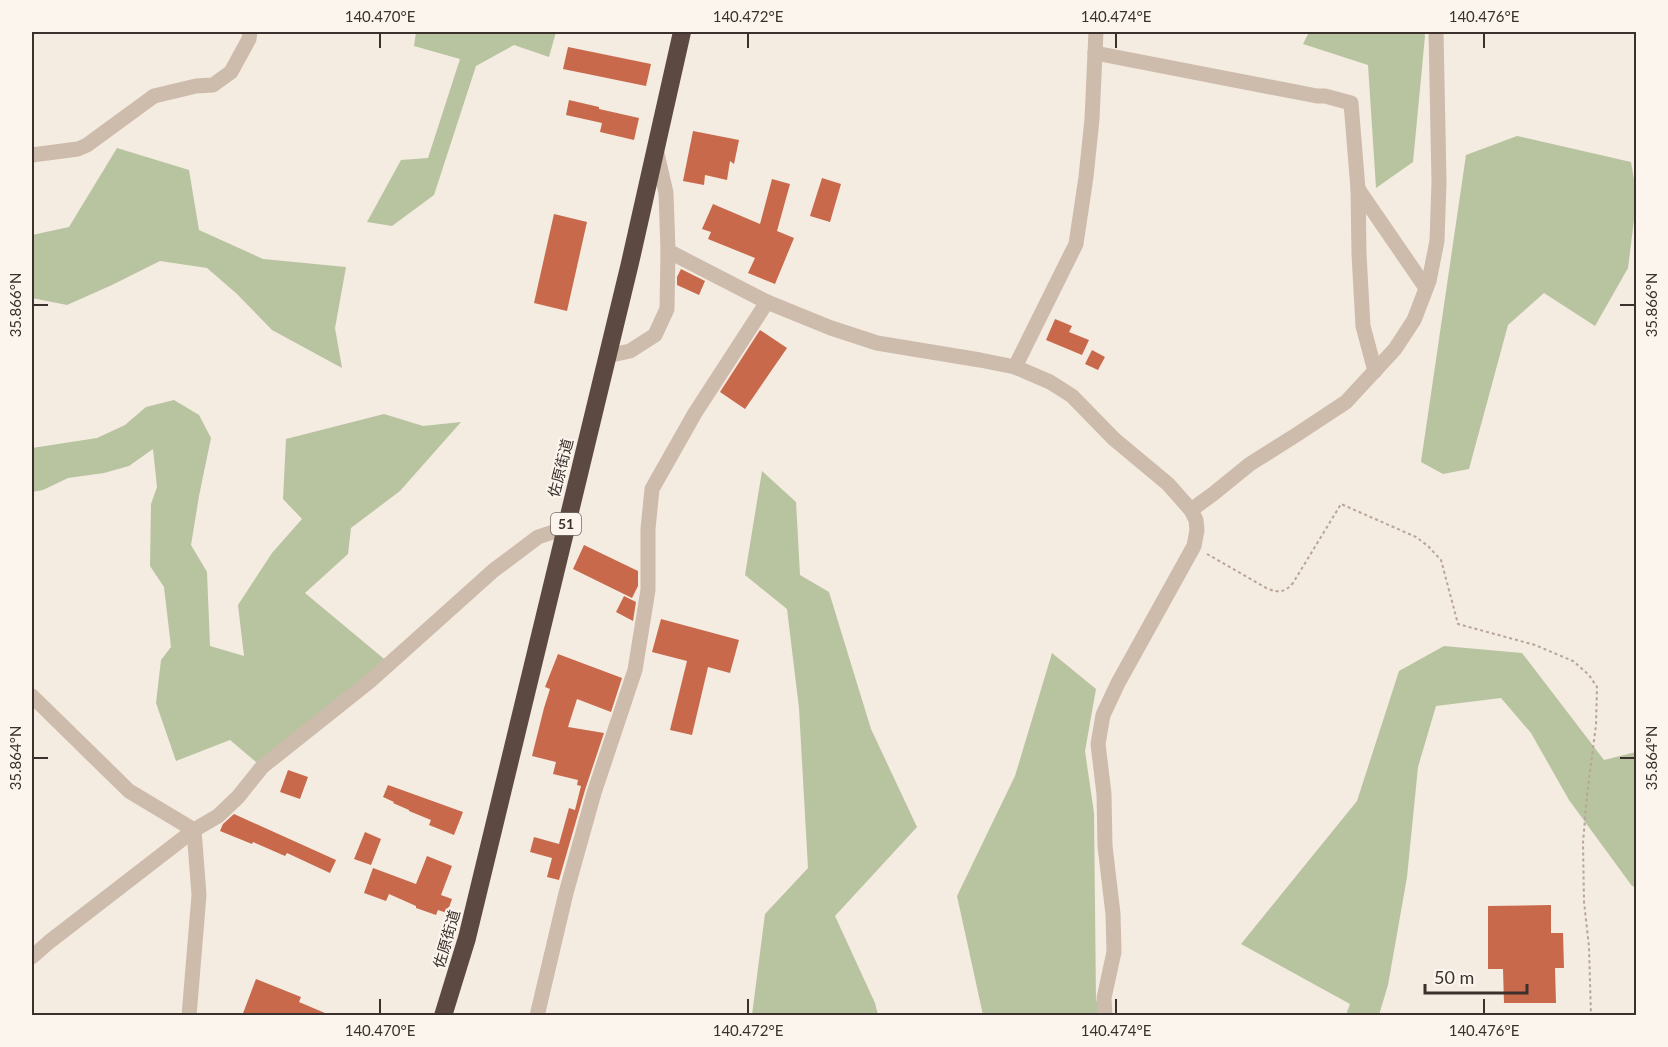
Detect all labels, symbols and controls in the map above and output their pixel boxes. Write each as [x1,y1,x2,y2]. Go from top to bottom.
text: 140.470°E [345,7,415,25]
text: 140.472°E [713,7,783,25]
text: 140.474°E [1081,7,1151,25]
text: 140.476°E [1449,7,1519,25]
text: 35.866°N [6,273,24,337]
text: 35.866°N [1642,273,1660,337]
street label: 佐原街道 [544,436,576,499]
road number: 51 [551,513,581,535]
text: 35.864°N [6,726,24,790]
text: 35.864°N [1642,726,1660,790]
street label: 佐原街道 [429,907,463,970]
scale bar [1425,957,1527,995]
text: 50 m [1434,966,1474,988]
text: 140.470°E [345,1021,415,1039]
text: 140.472°E [713,1021,783,1039]
text: 140.474°E [1081,1021,1151,1039]
text: 140.476°E [1449,1021,1519,1039]

